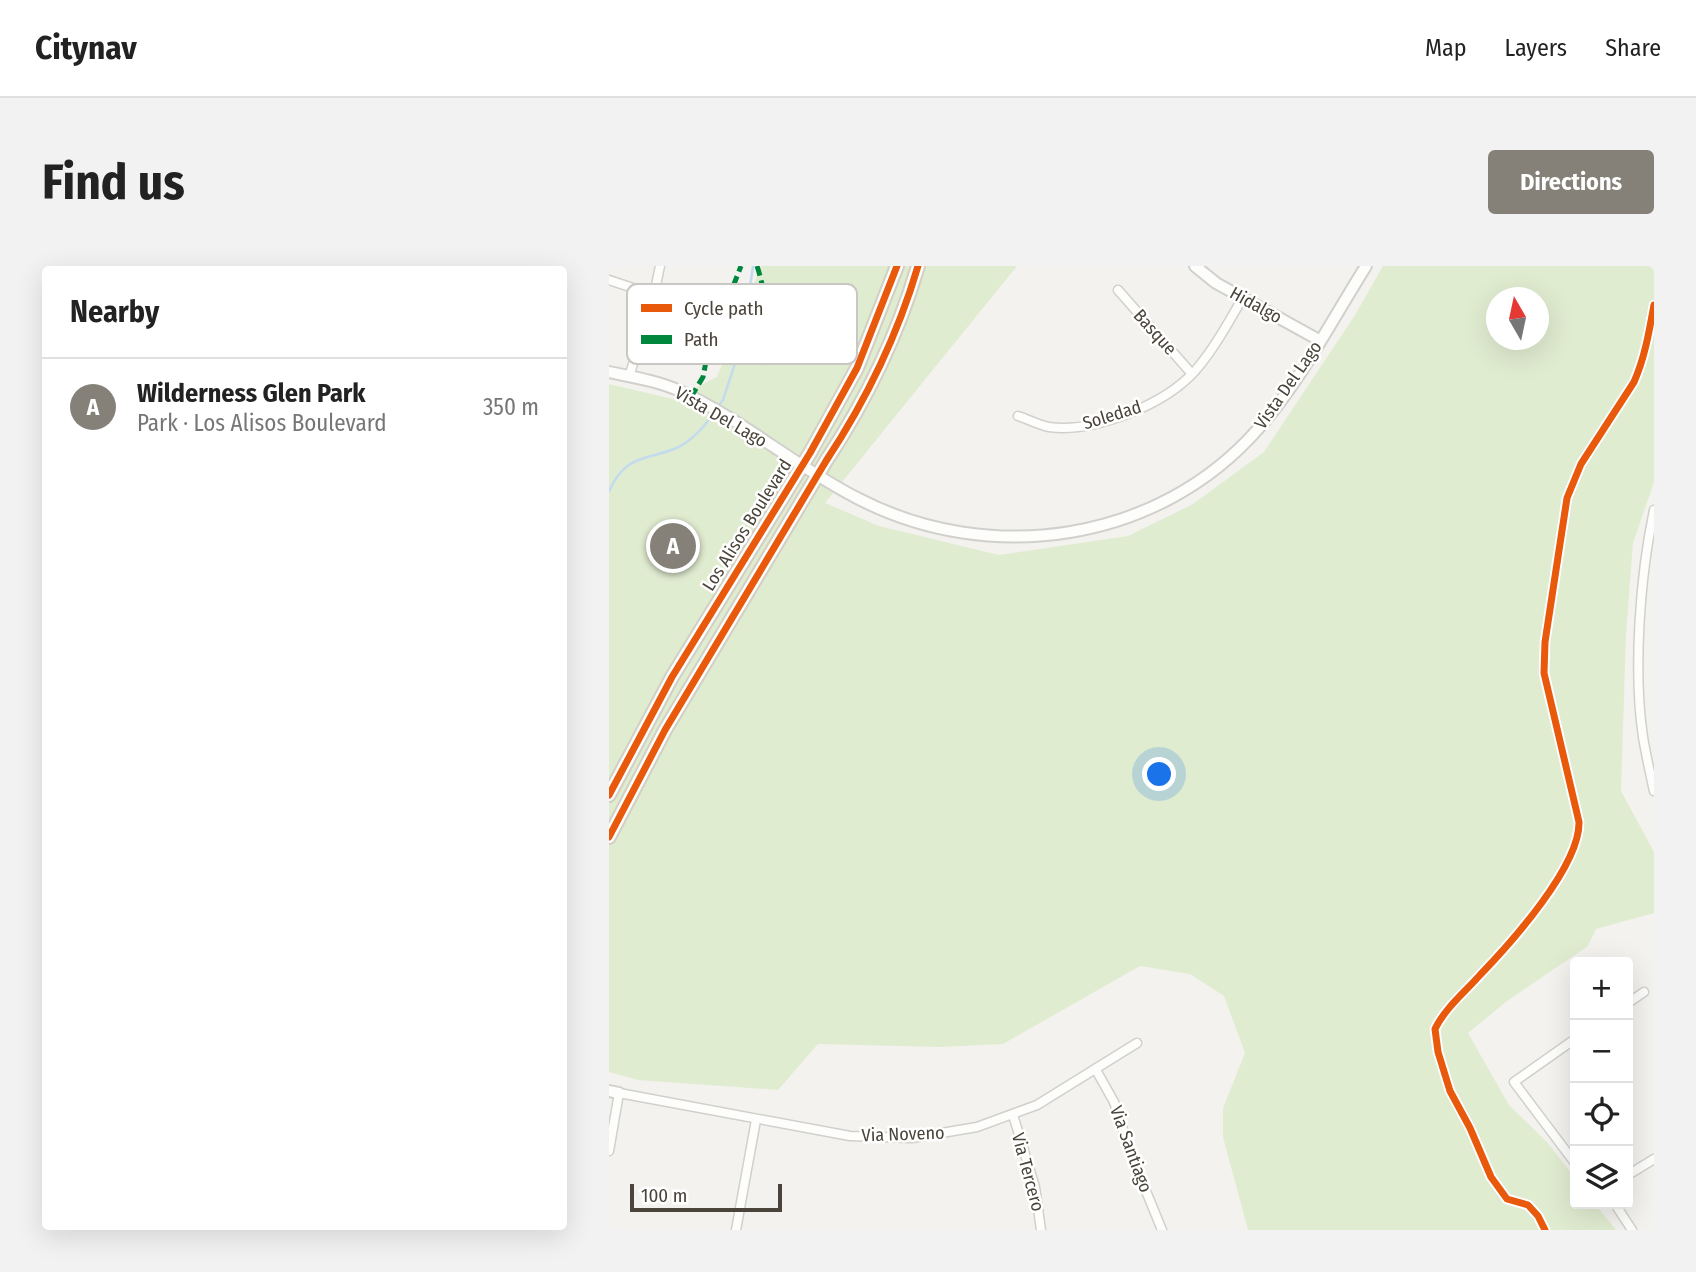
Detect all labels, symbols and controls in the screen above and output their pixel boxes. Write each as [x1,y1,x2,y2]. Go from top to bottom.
text: Citynav [35,28,137,68]
text: Map [1425,34,1467,62]
text: Layers [1505,34,1567,62]
text: Share [1605,34,1661,62]
button: Directions [1488,150,1654,214]
text: Find us [42,153,185,212]
street label: Hidalgo [1226,282,1286,328]
legend [627,284,857,364]
north arrow [1486,287,1549,350]
text: Nearby [70,294,159,330]
text: Cycle path [684,297,763,320]
street label: Basque [1129,305,1181,360]
text: Path [684,328,719,351]
street label: Vista Del Lago [1250,337,1326,433]
text: Wilderness Glen Park [137,378,366,409]
street label: Vista Del Lago [671,382,771,452]
text: A [87,393,99,421]
text: 350 m [483,393,539,421]
street label: Soledad [1080,396,1144,434]
text: Park · Los Alisos Boulevard [137,409,386,437]
street label: Los Alisos Boulevard [698,455,796,595]
pin: A [650,520,696,572]
your location [1142,757,1176,791]
map controls [1570,957,1633,1209]
button: + [1570,957,1633,1020]
button: − [1570,1020,1633,1083]
button: locate [1570,1083,1633,1146]
street label: Via Santiago [1105,1103,1157,1195]
street label: Via Noveno [861,1122,945,1146]
street label: Via Tercero [1007,1130,1049,1214]
button: layers [1570,1146,1633,1209]
scale bar [630,1181,782,1213]
text: 100 m [641,1184,687,1207]

